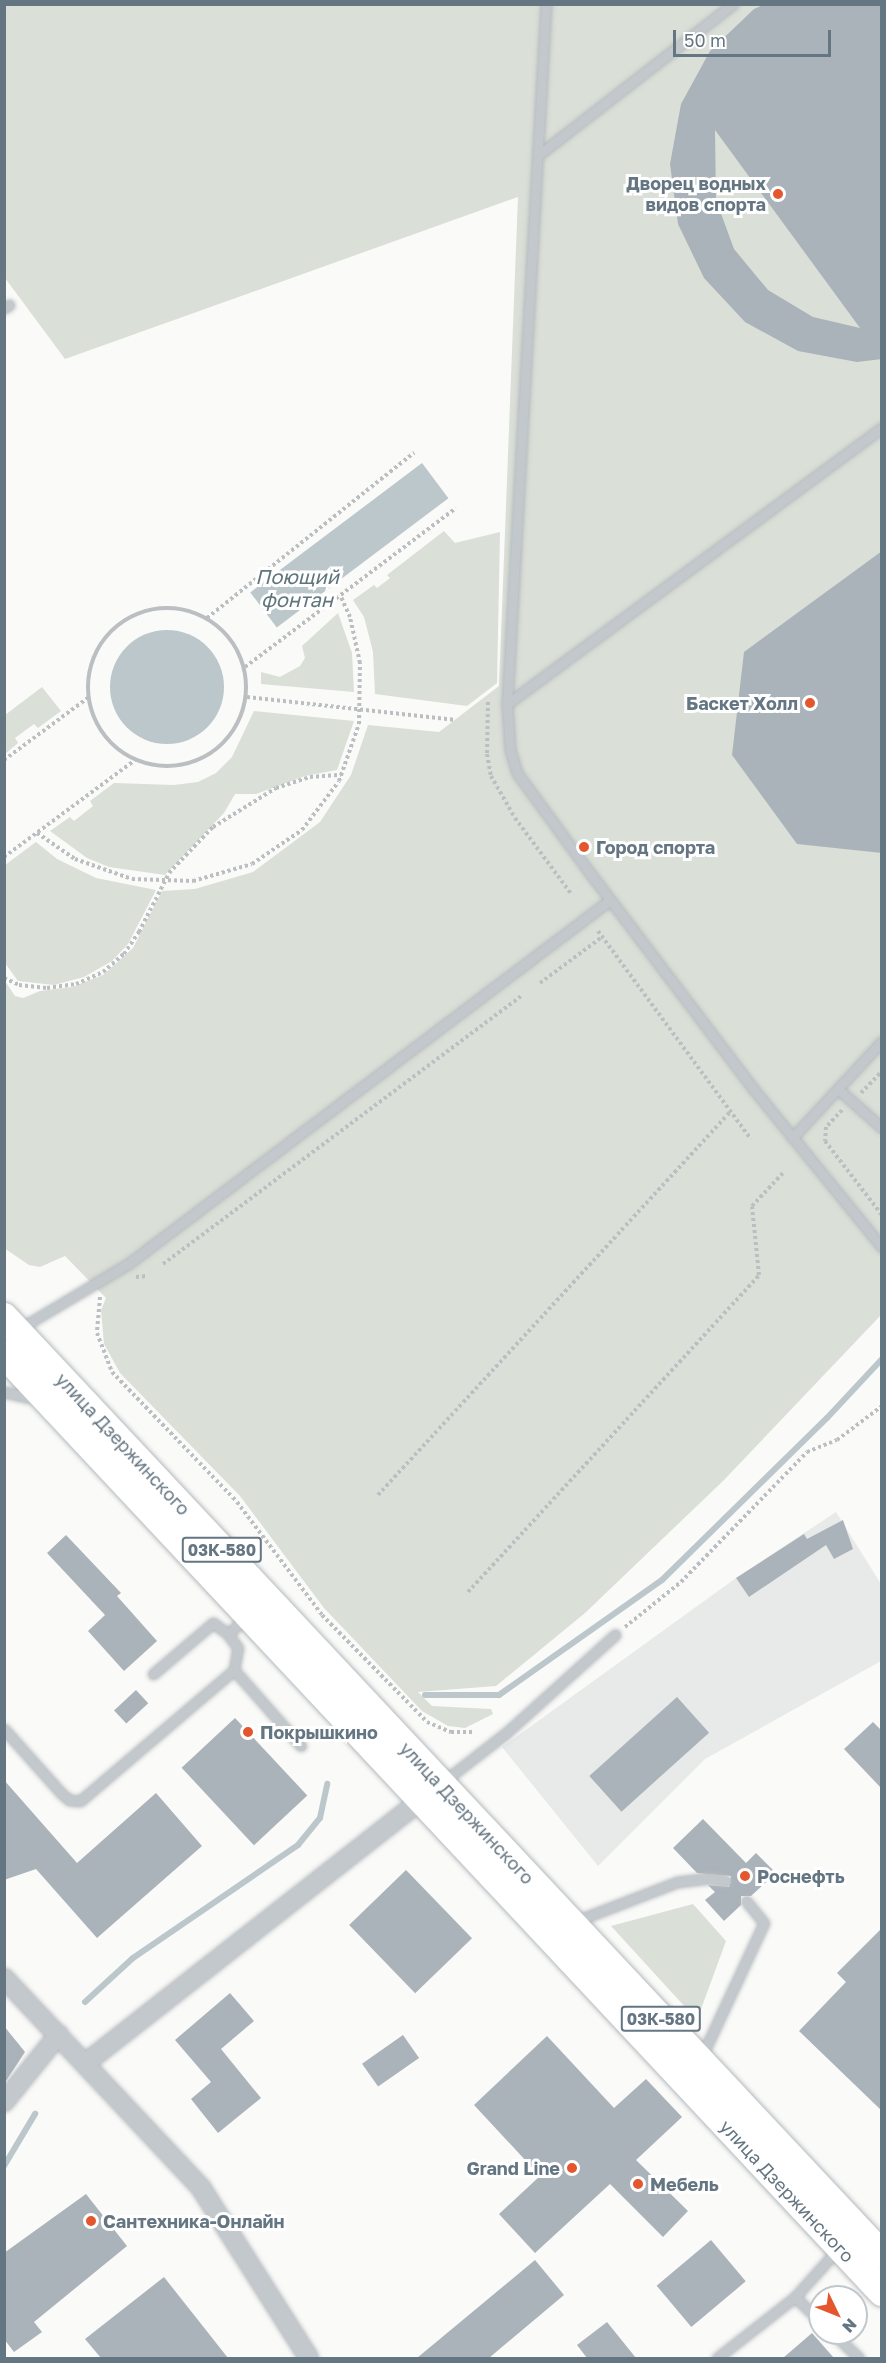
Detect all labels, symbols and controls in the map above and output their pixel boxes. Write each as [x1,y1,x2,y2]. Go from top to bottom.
scale bar [676,18,834,56]
text: 50 m [684,29,726,51]
place label: Дворец водных видов спорта [626,173,766,216]
marker: Дворец водных видов спорта [771,187,785,201]
water label: Поющий фонтан [255,564,339,611]
place label: Баскет Холл [686,692,798,714]
marker: Баскет Холл [803,696,817,710]
place label: Город спорта [596,836,715,858]
marker: Город спорта [577,840,591,854]
street label: улица Дзержинского [51,1368,195,1520]
road number: 03К-580 [182,1537,262,1563]
place label: Покрышкино [260,1721,378,1743]
marker: Покрышкино [241,1725,255,1739]
street label: улица Дзержинского [395,1737,539,1889]
place label: Роснефть [757,1865,845,1887]
marker: Роснефть [738,1869,752,1883]
road number: 03К-580 [620,2006,702,2032]
street label: улица Дзержинского [715,2115,859,2267]
place label: Grand Line [466,2157,560,2179]
marker: Grand Line [565,2161,579,2175]
place label: Мебель [650,2173,719,2195]
marker: Мебель [631,2177,645,2191]
place label: Сантехника-Онлайн [103,2210,285,2232]
marker: Сантехника-Онлайн [84,2214,98,2228]
north arrow [808,2285,868,2345]
text: N [838,2315,861,2337]

